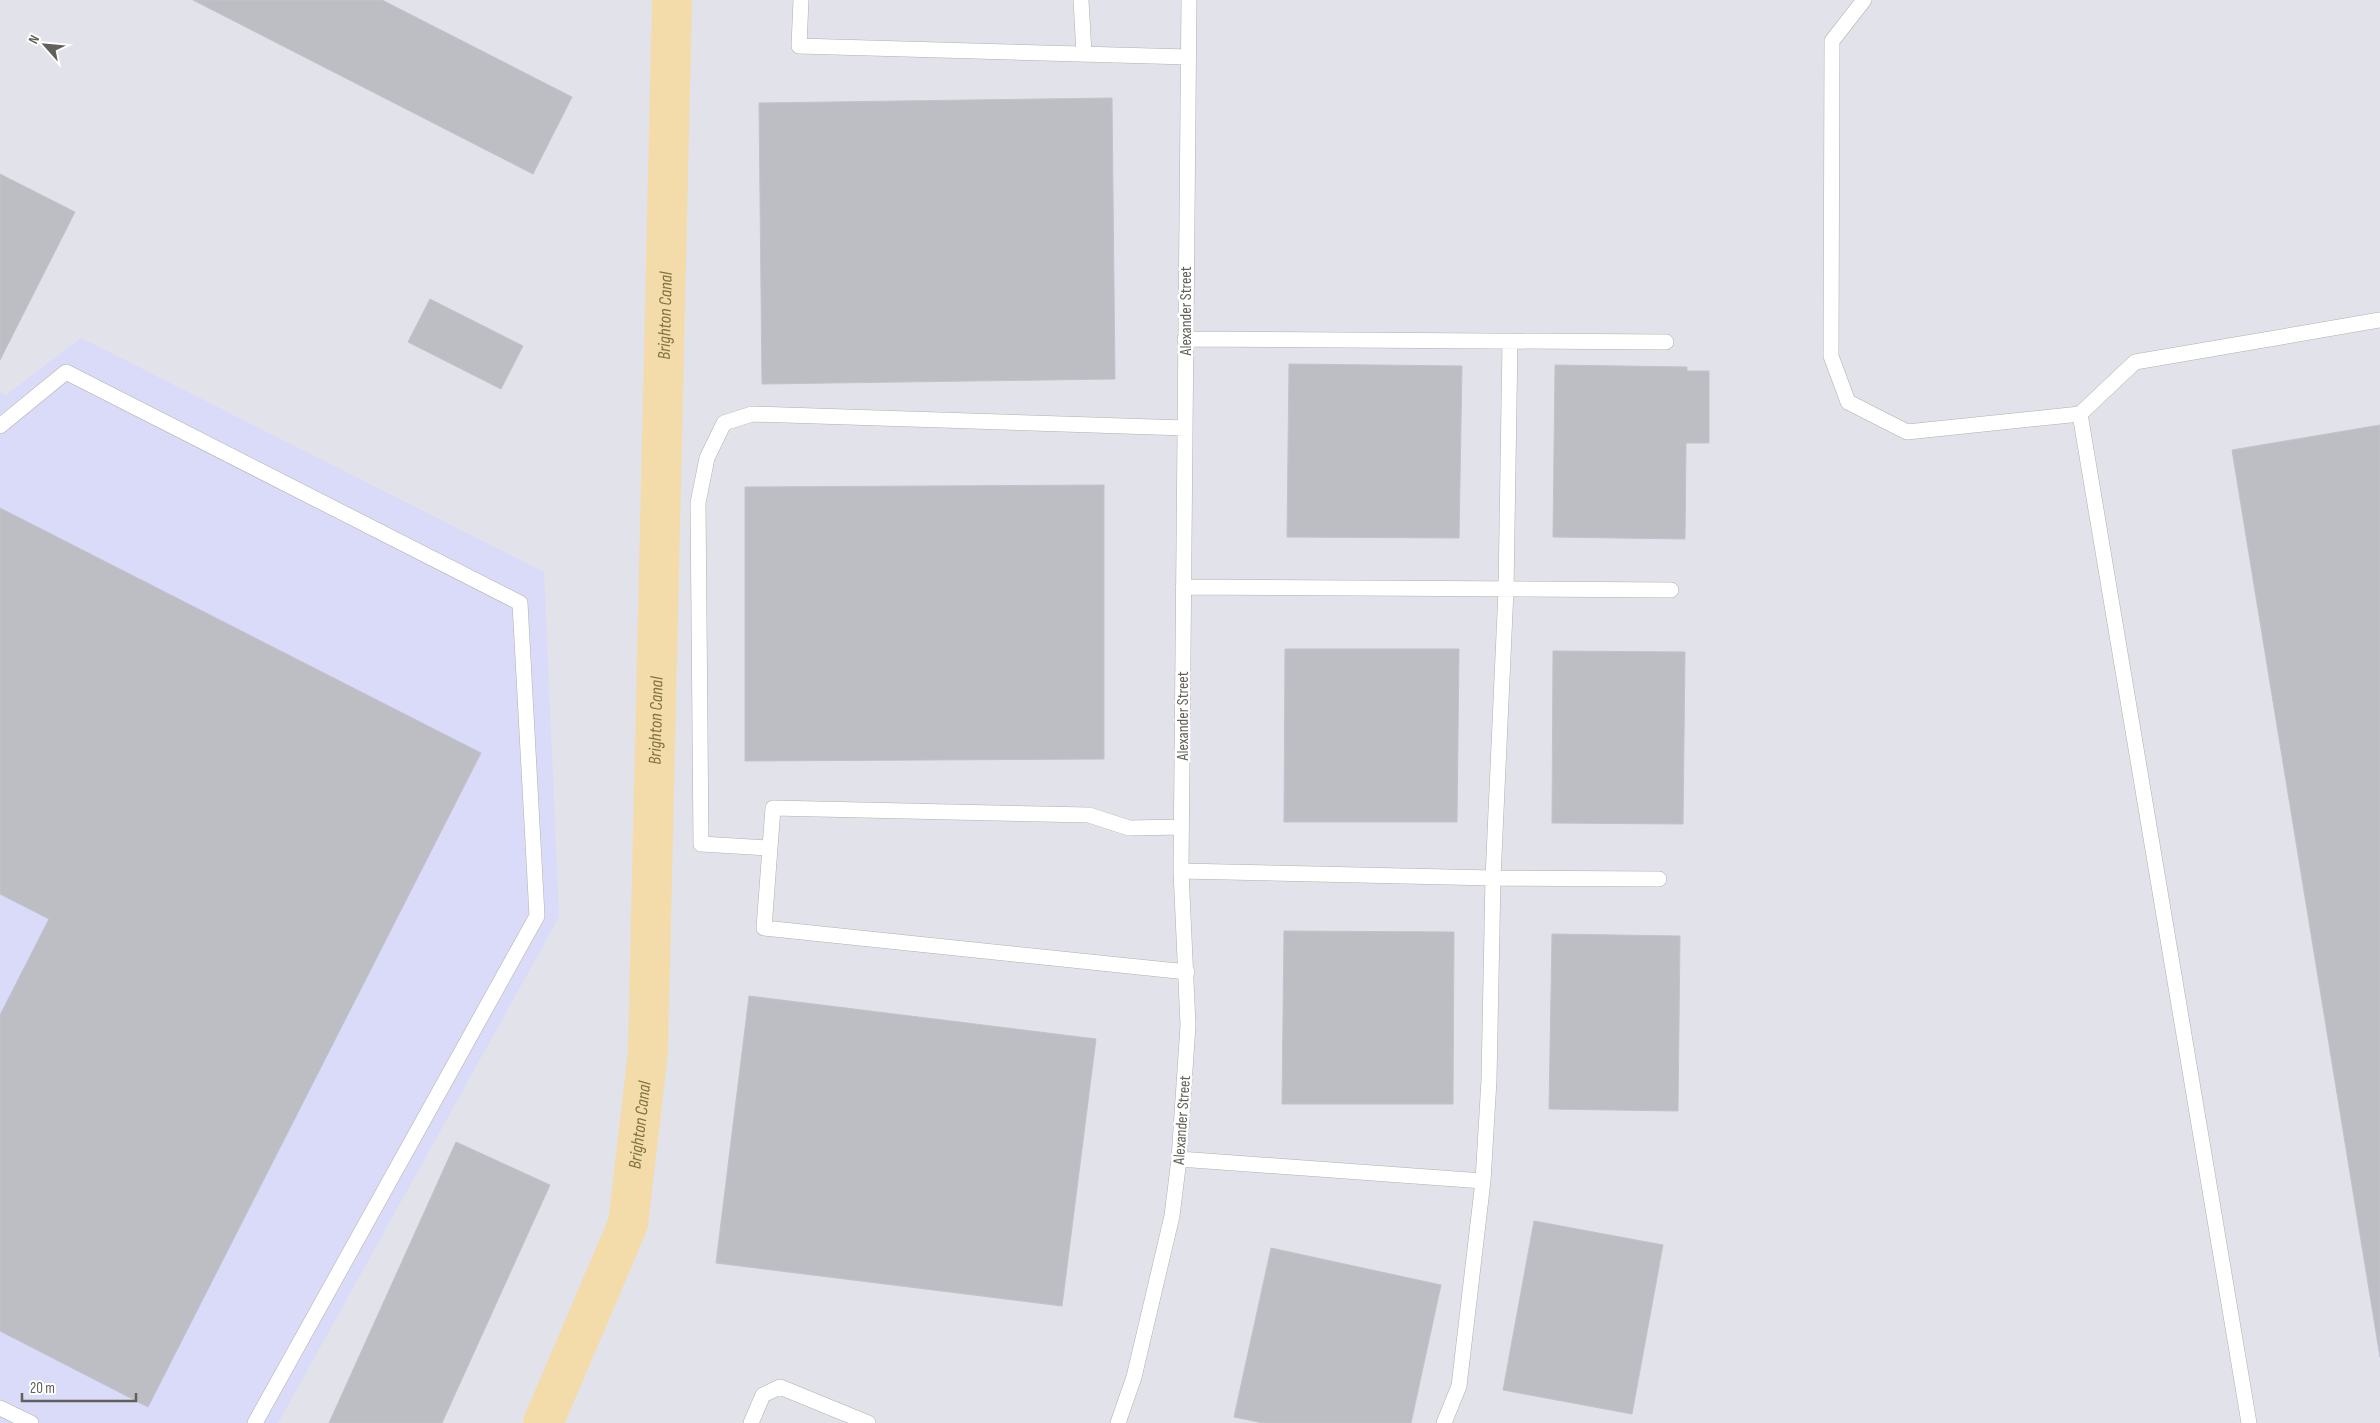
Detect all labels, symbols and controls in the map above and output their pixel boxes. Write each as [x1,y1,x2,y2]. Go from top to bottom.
north arrow [20,20,70,70]
text: N [25,32,43,47]
street label: Alexander Street [1177,266,1196,357]
water label: Brighton Canal [654,271,677,360]
street label: Alexander Street [1174,671,1193,762]
water label: Brighton Canal [645,676,668,765]
street label: Alexander Street [1170,1075,1195,1166]
water label: Brighton Canal [624,1080,656,1170]
scale bar [22,1370,136,1402]
text: 20 m [30,1379,55,1398]

